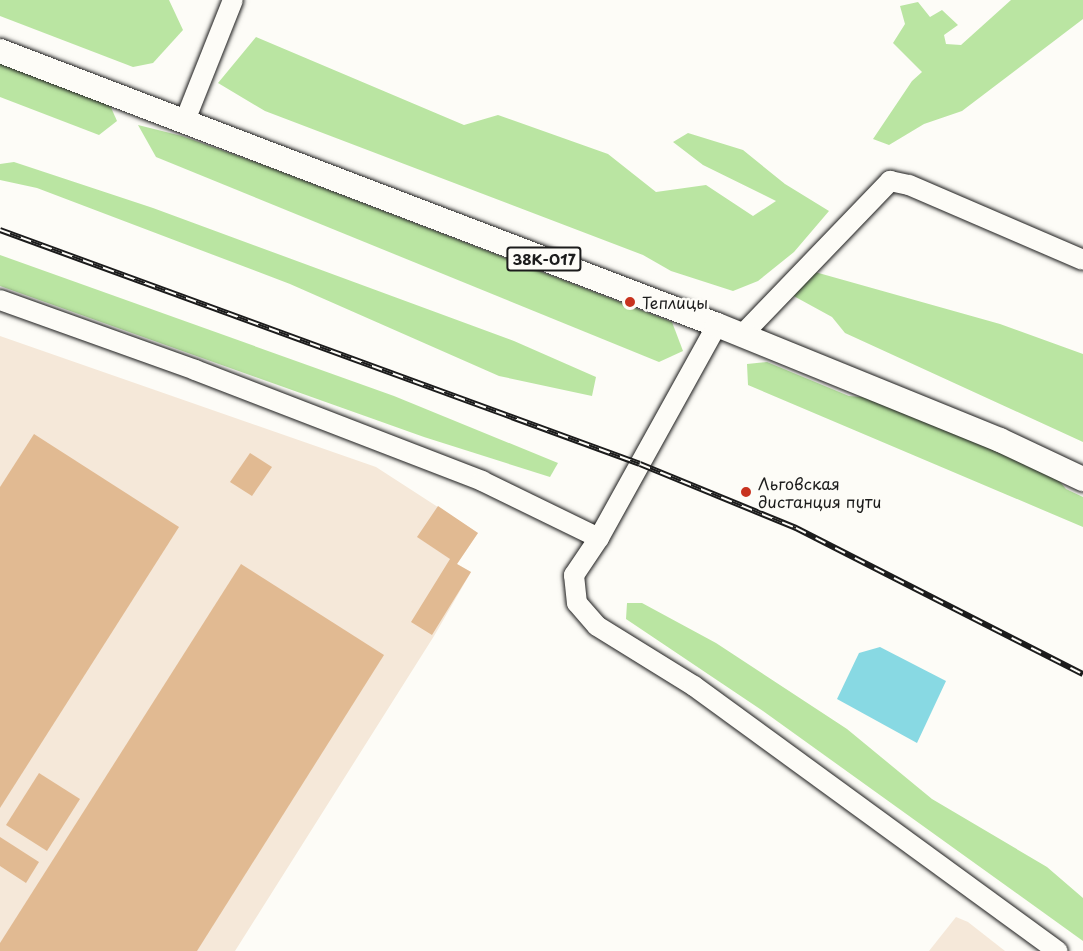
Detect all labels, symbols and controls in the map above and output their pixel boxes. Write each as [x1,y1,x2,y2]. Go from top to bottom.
road number: 38К-017 [505,247,583,271]
place label: Теплицы [642,292,708,312]
marker: Теплицы [623,295,637,309]
place label: Льговская дистанция пути [758,473,881,511]
marker: Льговская дистанция пути [739,485,753,499]

